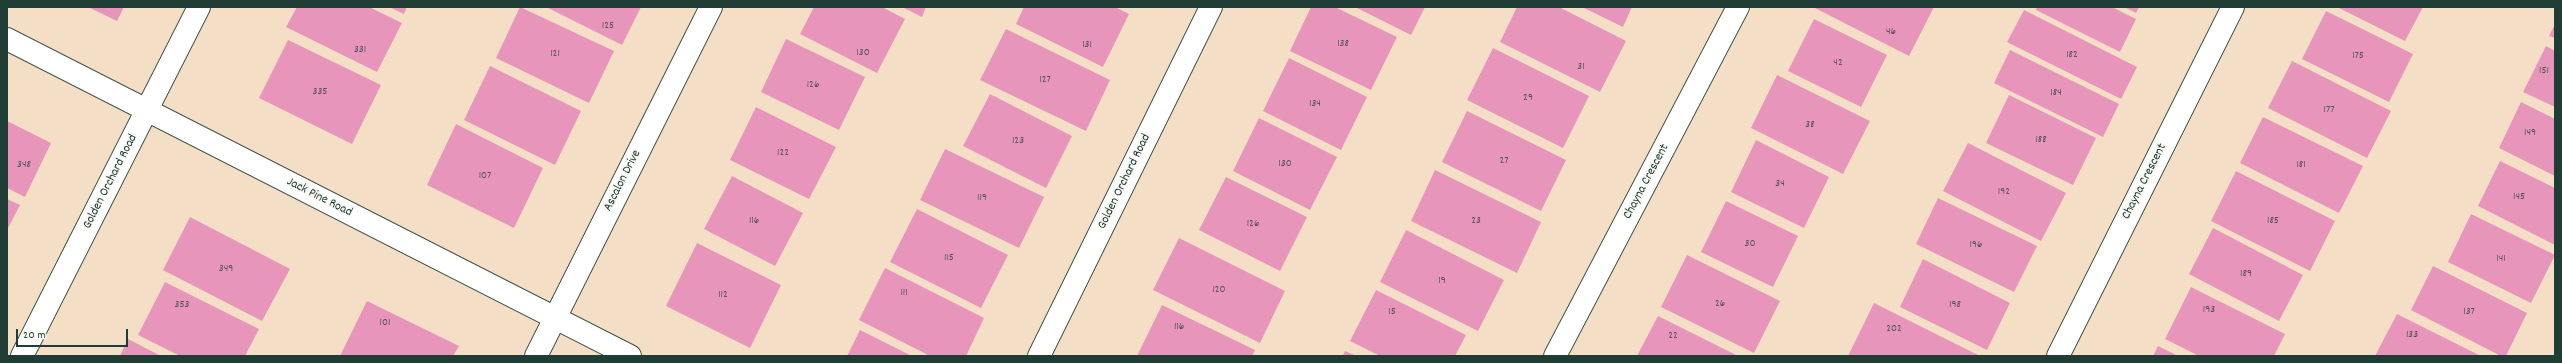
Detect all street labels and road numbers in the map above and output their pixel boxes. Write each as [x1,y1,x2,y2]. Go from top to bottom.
street label: Golden Orchard Road [80,132,142,232]
street label: Golden Orchard Road [1095,132,1155,232]
street label: Chayna Crescent [2119,141,2171,223]
street label: Chayna Crescent [1621,142,1673,222]
street label: Ascalon Drive [601,148,645,214]
street label: Jack Pine Road [284,175,354,221]

